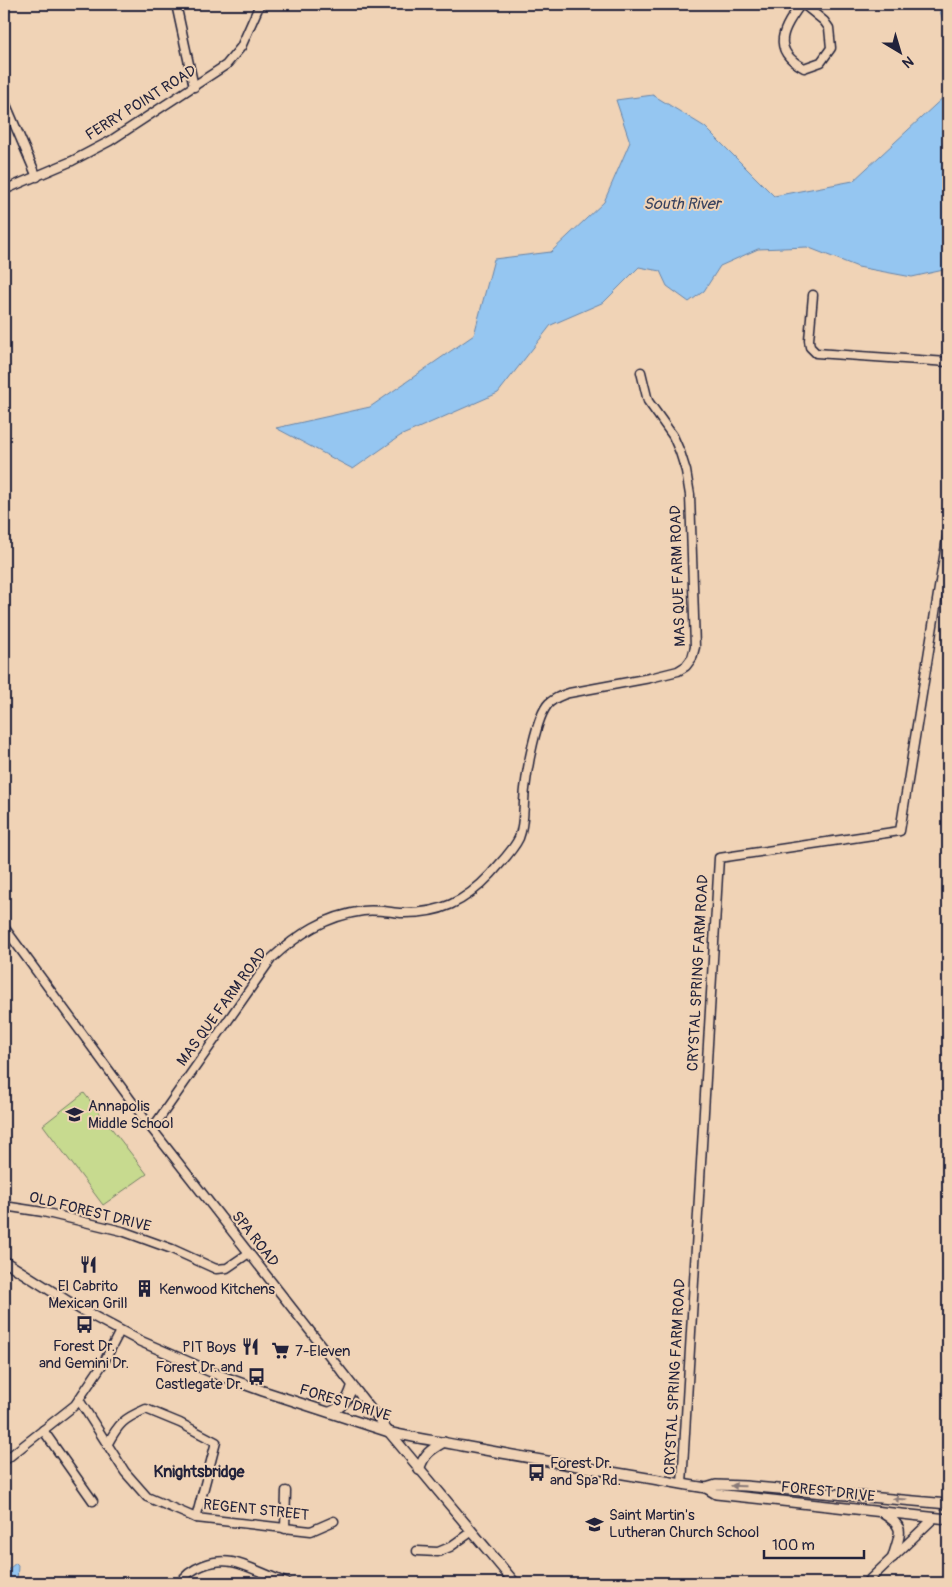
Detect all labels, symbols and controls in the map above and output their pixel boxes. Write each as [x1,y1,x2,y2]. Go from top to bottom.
north arrow [874,28,924,78]
text: N [899,52,917,71]
street label: FERRY POINT ROAD [82,61,200,145]
water label: South River [644,194,723,214]
street label: MAS QUE FARM ROAD [666,505,690,647]
street label: CRYSTAL SPRING FARM ROAD [683,874,713,1072]
street label: MAS QUE FARM ROAD [173,944,271,1070]
place label: Annapolis Middle School [88,1097,173,1133]
school or university icon: Annapolis Middle School [64,1105,84,1125]
street label: OLD FOREST DRIVE [27,1188,153,1236]
street label: SPA ROAD [227,1207,283,1271]
restaurant icon: El Cabrito Mexican Grill [78,1255,98,1275]
place label: El Cabrito Mexican Grill [48,1277,128,1313]
street label: CRYSTAL SPRING FARM ROAD [660,1278,690,1476]
building icon: Kenwood Kitchens [135,1279,155,1299]
place label: Kenwood Kitchens [159,1280,275,1299]
bus stop icon: Forest Dr. and Gemini Dr. [74,1315,94,1335]
place label: Forest Dr. and Gemini Dr. [39,1337,129,1373]
restaurant icon: PIT Boys [240,1337,260,1357]
place label: PIT Boys [182,1338,236,1357]
supermarket icon: 7-Eleven [271,1341,291,1361]
place label: 7-Eleven [295,1342,350,1361]
place label: Forest Dr. and Castlegate Dr. [155,1358,243,1394]
bus stop icon: Forest Dr. and Castlegate Dr. [247,1366,267,1386]
street label: FOREST DRIVE [297,1380,393,1426]
place label: Forest Dr. and Spa Rd. [550,1454,621,1490]
district label: Knightsbridge [154,1462,246,1482]
bus stop icon: Forest Dr. and Spa Rd. [526,1462,546,1482]
street label: FOREST DRIVE [780,1478,876,1506]
one-way arrow [730,1482,746,1490]
street label: REGENT STREET [202,1495,310,1525]
one-way arrow [891,1495,907,1503]
place label: Saint Martin's Lutheran Church School [609,1506,759,1542]
school or university icon: Saint Martin's Lutheran Church School [585,1514,605,1534]
scale bar [764,1527,864,1559]
text: 100 m [772,1536,815,1555]

